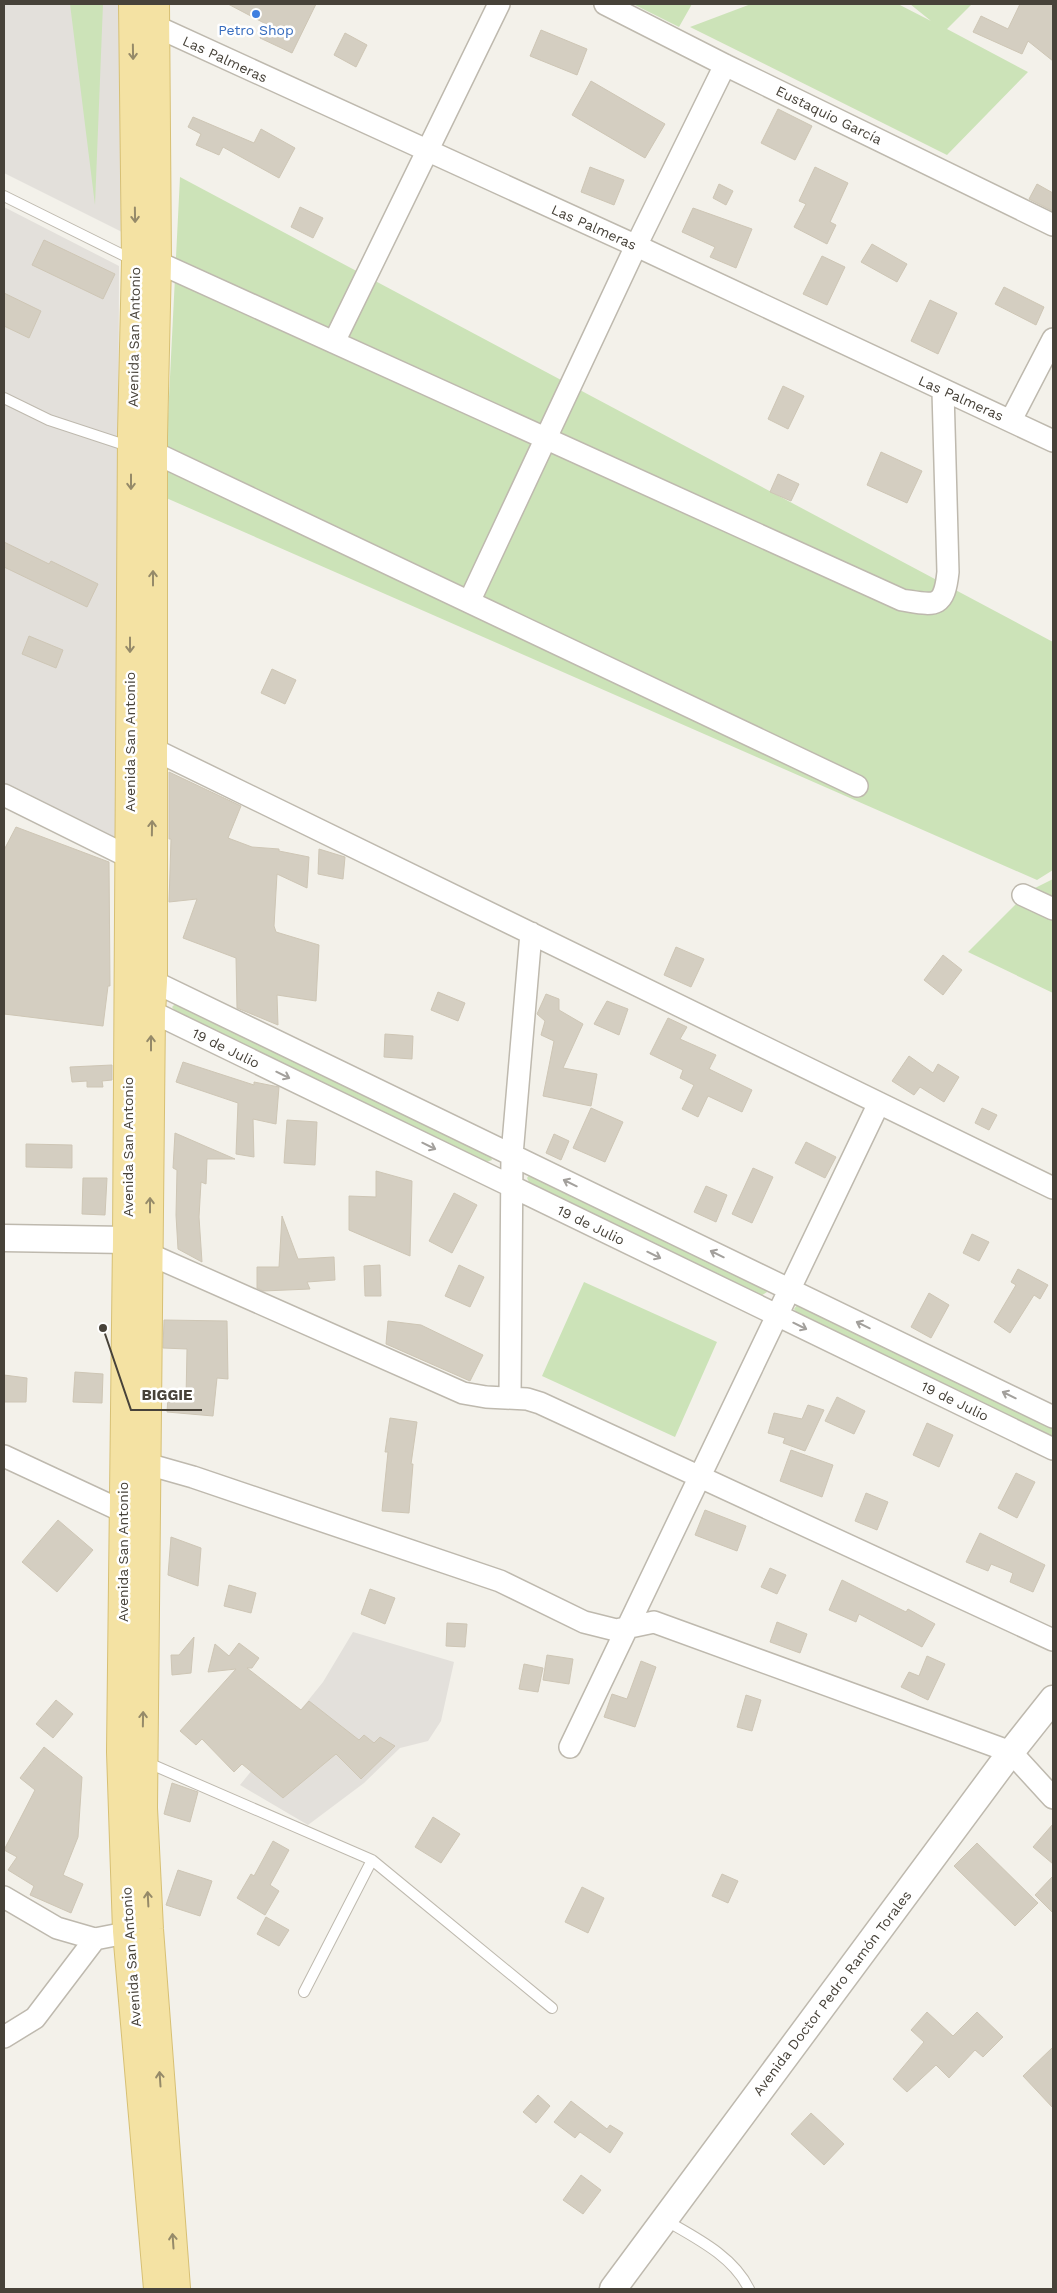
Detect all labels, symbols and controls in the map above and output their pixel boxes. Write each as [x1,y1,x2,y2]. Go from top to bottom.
marker: Petro Shop [250,8,262,20]
place label: Petro Shop [218,22,294,38]
street label: Las Palmeras [180,32,270,86]
one-way arrow [128,44,138,60]
street label: Eustaquio García [773,82,885,148]
street label: Las Palmeras [549,201,639,253]
one-way arrow [130,206,140,223]
street label: Avenida San Antonio [125,267,143,407]
street label: Las Palmeras [916,372,1006,424]
one-way arrow [126,474,136,490]
one-way arrow [148,570,158,586]
one-way arrow [125,636,135,653]
street label: Avenida San Antonio [122,672,138,812]
one-way arrow [148,820,157,836]
street label: 19 de Julio [190,1025,262,1071]
one-way arrow [146,1035,156,1052]
one-way arrow [275,1071,290,1081]
street label: Avenida San Antonio [120,1077,136,1217]
one-way arrow [421,1142,436,1151]
one-way arrow [563,1178,578,1188]
one-way arrow [145,1198,155,1214]
street label: 19 de Julio [555,1202,627,1248]
one-way arrow [710,1249,725,1258]
one-way arrow [646,1251,661,1260]
one-way arrow [856,1320,871,1329]
one-way arrow [792,1322,807,1331]
street label: 19 de Julio [919,1378,991,1424]
callout: BIGGIE [131,1380,202,1410]
text: BIGGIE [142,1386,192,1404]
one-way arrow [1002,1390,1017,1400]
street label: Avenida San Antonio [115,1482,131,1622]
one-way arrow [138,1711,148,1728]
street label: Avenida San Antonio [118,1887,144,2027]
street label: Avenida Doctor Pedro Ramón Torales [750,1887,914,2099]
one-way arrow [143,1891,152,1907]
one-way arrow [156,2071,165,2087]
one-way arrow [168,2233,177,2249]

